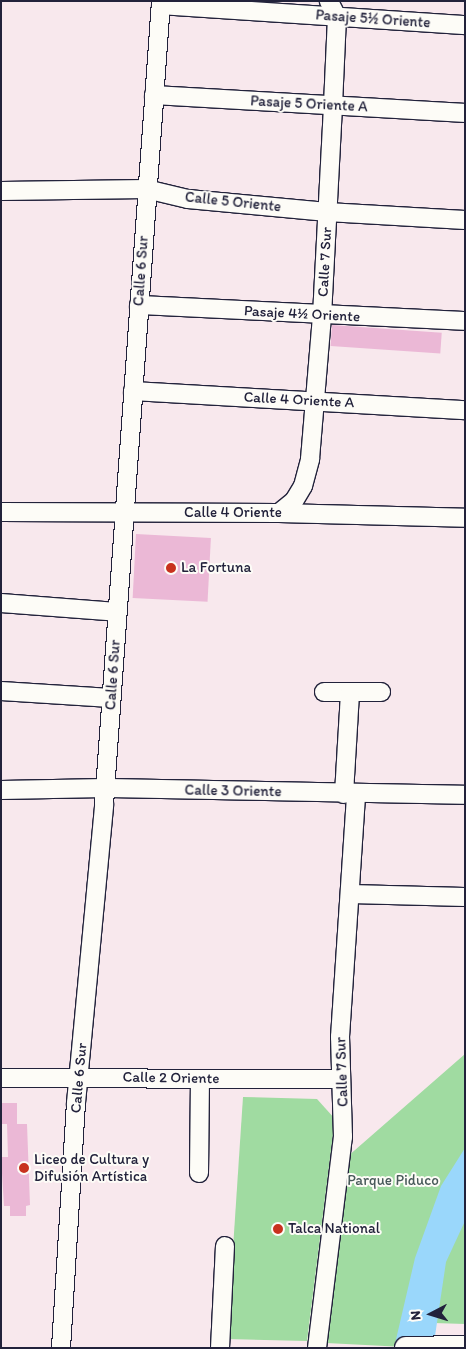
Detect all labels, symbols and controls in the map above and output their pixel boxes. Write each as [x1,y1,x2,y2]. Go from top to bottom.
street label: Pasaje 5½ Oriente [315,6,431,32]
street label: Pasaje 5 Oriente A [250,92,368,116]
street label: Calle 5 Oriente [184,188,282,216]
street label: Calle 7 Sur [314,227,336,297]
street label: Calle 6 Sur [130,235,152,307]
street label: Pasaje 4½ Oriente [243,302,361,326]
street label: Calle 4 Oriente A [243,388,355,412]
street label: Calle 4 Oriente [184,504,282,522]
place label: La Fortuna [181,559,251,577]
marker: La Fortuna [165,562,177,574]
street label: Calle 6 Sur [102,639,124,711]
street label: Calle 3 Oriente [185,781,281,801]
street label: Calle 7 Sur [332,1037,352,1107]
street label: Calle 6 Sur [67,1042,91,1114]
street label: Calle 2 Oriente [123,1068,219,1088]
place label: Liceo de Cultura y Difusión Artística [34,1150,149,1185]
marker: Liceo de Cultura y Difusión Artística [18,1162,30,1174]
park label: Parque Piduco [347,1172,439,1190]
place label: Talca National [288,1220,380,1238]
marker: Talca National [272,1223,284,1235]
north arrow [406,1289,456,1339]
text: N [407,1310,424,1321]

